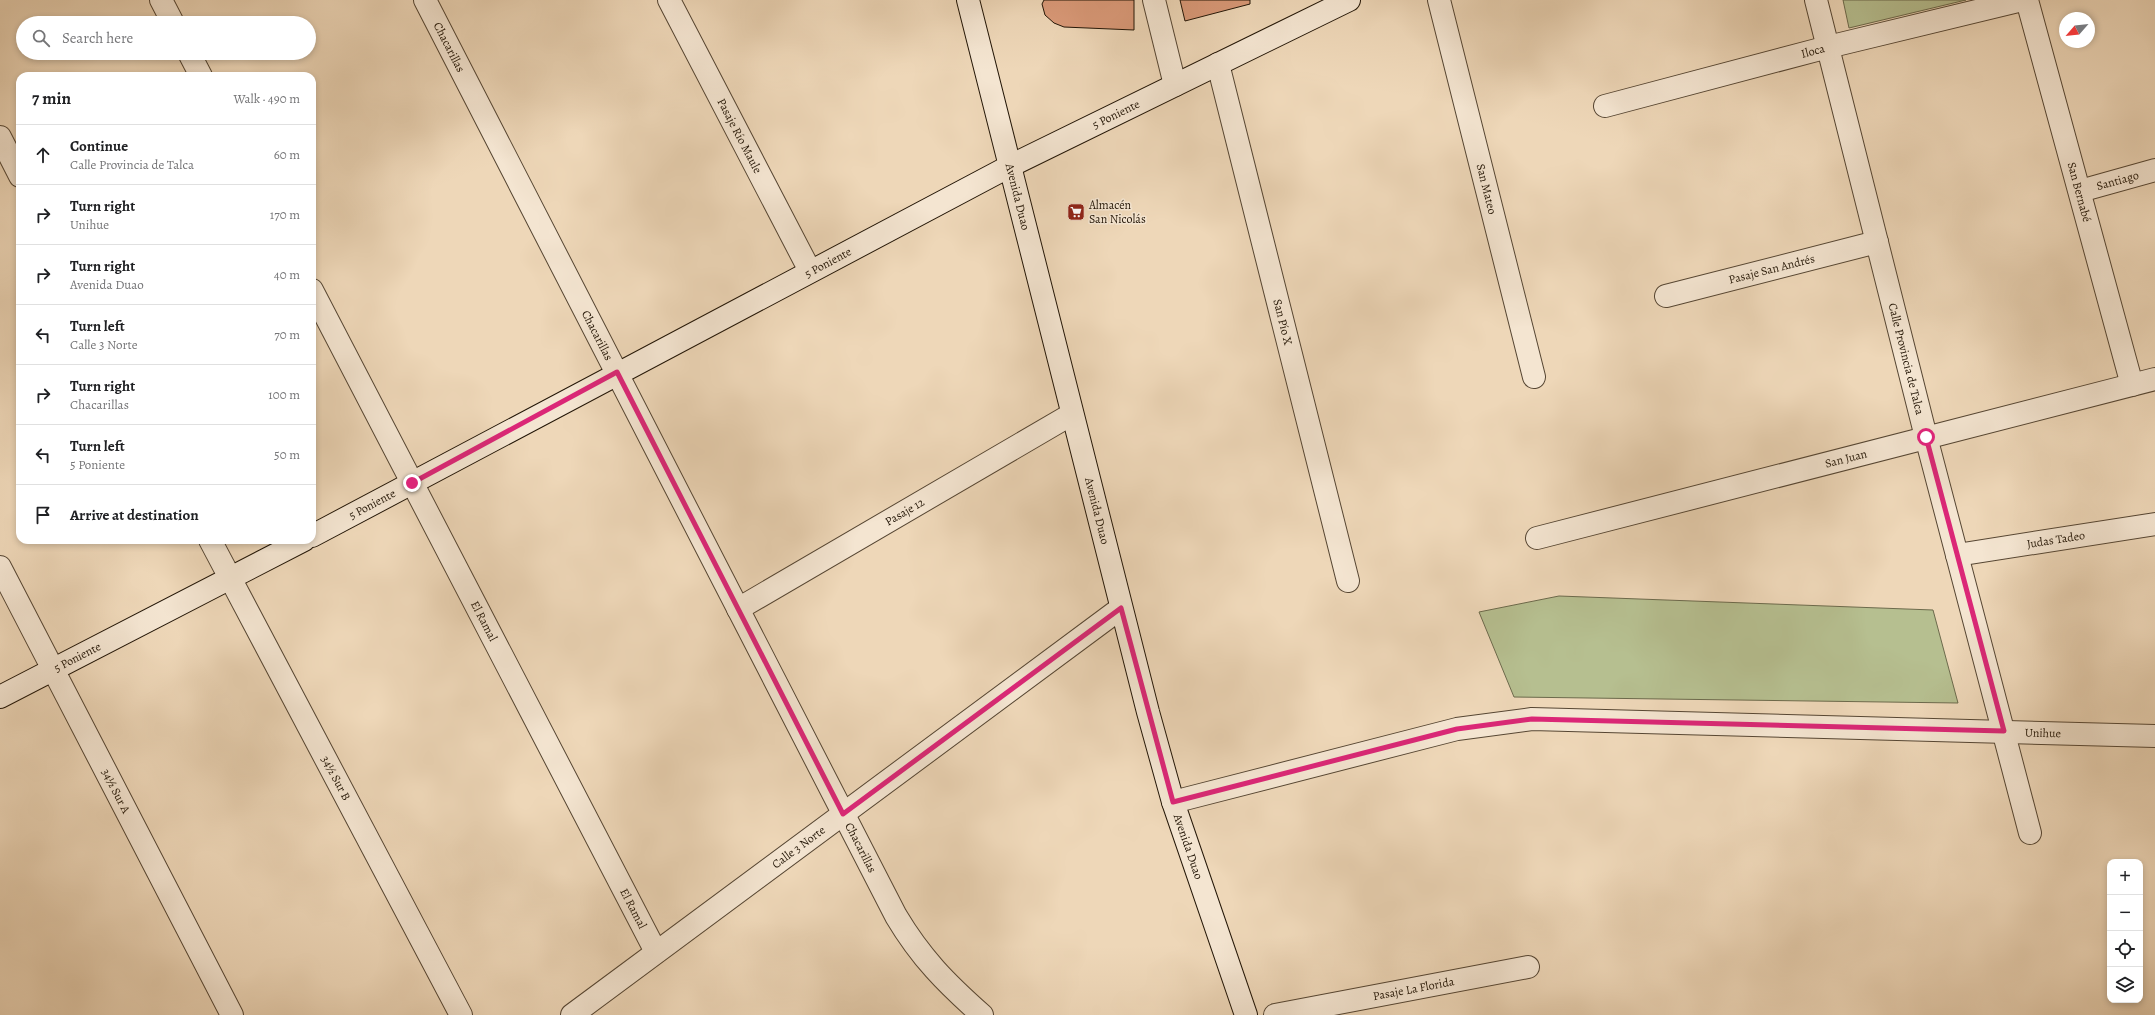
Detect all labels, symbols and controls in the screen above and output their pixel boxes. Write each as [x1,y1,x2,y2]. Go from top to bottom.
north arrow [2059,12,2095,48]
search box [16,16,316,60]
street label: Chacarillas [430,19,469,75]
icon: search [30,27,52,49]
text: Search here [62,28,133,48]
street label: Iloca [1799,40,1827,62]
text: 7 min [32,87,71,110]
text: Walk · 490 m [233,90,300,107]
street label: Pasaje Río Maule [713,95,766,176]
street label: 5 Poniente [1090,96,1142,132]
text: Continue [70,136,128,156]
icon: ahead [32,144,54,166]
text: 60 m [274,146,300,163]
text: Calle Provincia de Talca [70,156,194,173]
street label: San Bernabé [2064,160,2095,224]
street label: Avenida Duao [1001,161,1034,232]
street label: San Mateo [1473,162,1501,216]
street label: Santiago [2095,167,2141,194]
text: Turn right [70,196,135,216]
place label: Almacén San Nicolás [1088,197,1146,227]
supermarket icon: Almacén San Nicolás [1066,202,1086,222]
icon: right [32,204,54,226]
text: 170 m [270,206,300,223]
text: Unihue [70,216,109,233]
street label: 5 Poniente [802,243,854,281]
street label: Pasaje San Andrés [1727,250,1817,288]
text: Turn right [70,256,135,276]
icon: right [32,264,54,286]
text: 40 m [274,266,300,283]
text: Avenida Duao [70,276,144,293]
street label: San Pío X [1269,297,1296,347]
street label: Calle Provincia de Talca [1885,301,1928,417]
street label: Chacarillas [578,307,617,363]
text: Turn left [70,316,125,336]
icon: left [32,324,54,346]
text: 70 m [274,326,300,343]
text: Calle 3 Norte [70,336,138,353]
text: Turn right [70,376,135,396]
icon: right [32,384,54,406]
text: 100 m [268,386,300,403]
text: Chacarillas [70,396,129,413]
route start [1917,428,1935,446]
text: Turn left [70,436,125,456]
icon: left [32,444,54,466]
street label: San Juan [1823,445,1869,472]
text: 50 m [274,446,300,463]
text: 5 Poniente [70,456,125,473]
route end [403,474,421,492]
street label: Avenida Duao [1081,475,1113,546]
street label: 5 Poniente [346,485,398,523]
street label: Pasaje 12 [882,494,928,529]
icon: arrive [32,504,54,526]
text: Arrive at destination [70,505,199,525]
street label: Judas Tadeo [2026,527,2086,552]
street label: El Ramal [467,598,501,644]
street label: 5 Poniente [51,638,104,676]
street label: Unihue [2025,724,2061,741]
street label: 34½ Sur B [318,753,354,803]
street label: 34½ Sur A [98,766,135,817]
street label: Avenida Duao [1169,811,1207,882]
street label: Chacarillas [841,820,880,876]
street label: Calle 3 Norte [769,822,828,872]
map controls [2107,859,2143,1003]
button: + [2107,859,2143,895]
street label: El Ramal [616,885,651,932]
button: − [2107,895,2143,931]
button: locate [2107,931,2143,967]
button: layers [2107,967,2143,1003]
street label: Pasaje La Florida [1372,973,1456,1004]

